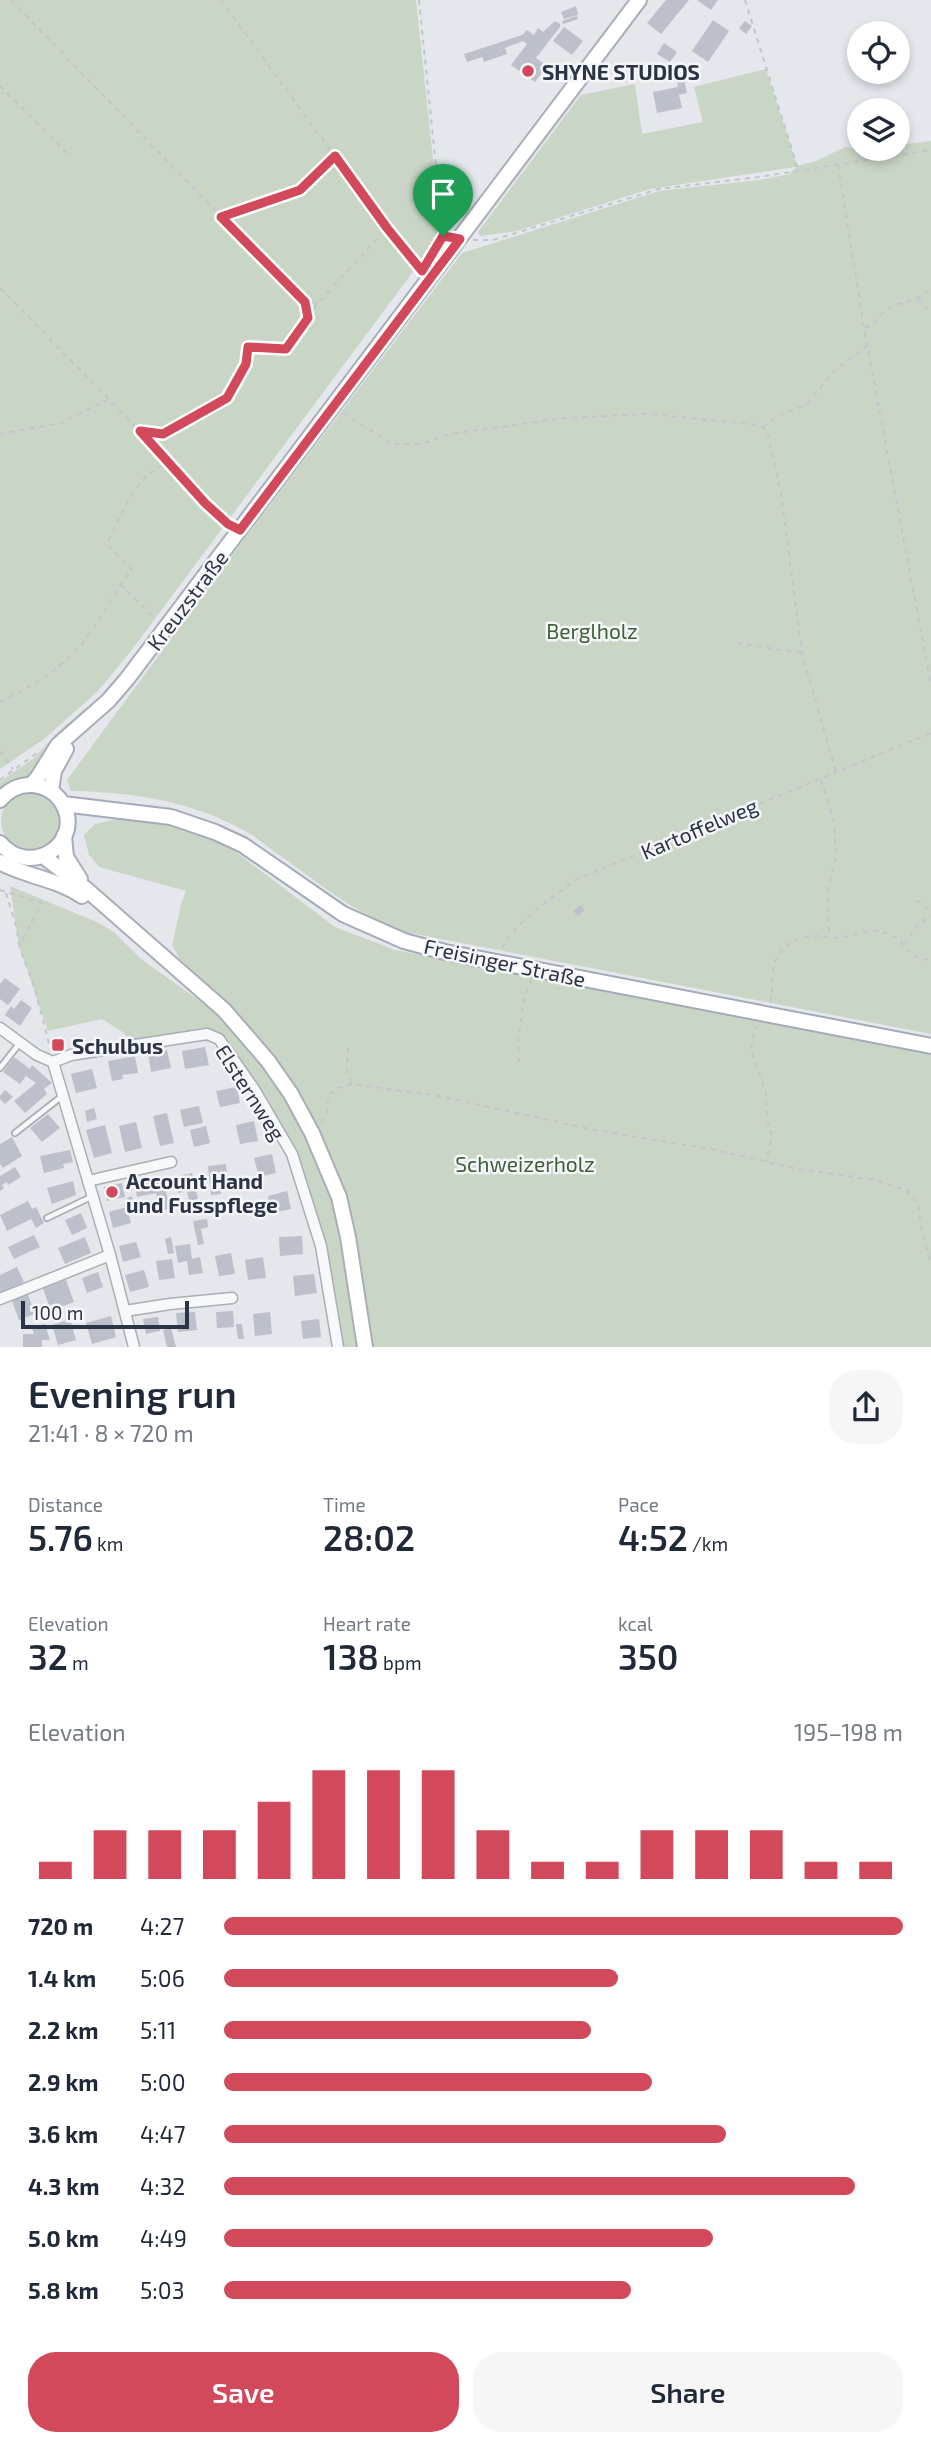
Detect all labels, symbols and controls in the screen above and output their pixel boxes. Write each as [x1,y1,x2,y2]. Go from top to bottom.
map controls [847,21,910,161]
button: locate [847,21,910,84]
place label: SHYNE STUDIOS [542,59,700,84]
marker: SHYNE STUDIOS [520,63,536,79]
button: layers [847,98,910,161]
pin [413,164,473,236]
icon: arrive [424,175,462,213]
street label: Kreuzstraße [141,545,233,655]
park label: Berglholz [546,618,638,643]
street label: Kartoffelweg [637,792,761,864]
street label: Freisinger Straße [422,933,588,991]
place label: Schulbus [72,1033,163,1058]
marker: Schulbus [50,1037,66,1053]
street label: Elsternweg [211,1040,291,1145]
park label: Schweizerholz [455,1151,595,1176]
place label: Account Hand und Fusspflege [126,1168,278,1217]
marker: Account Hand und Fusspflege [104,1184,120,1200]
scale bar [21,1298,189,1330]
text: 100 m [32,1301,83,1324]
text: Evening run [28,1370,237,1416]
button: share [829,1370,903,1444]
text: 21:41 · 8 × 720 m [28,1419,194,1447]
text: Distance [28,1493,103,1516]
text: Time [323,1493,366,1516]
text: Pace [618,1493,659,1516]
text: 5.76 [28,1516,93,1558]
text: 28:02 [323,1516,415,1558]
text: 4:52 [618,1516,688,1558]
text: km [93,1532,123,1555]
text: /km [688,1532,728,1555]
text: Elevation [28,1612,109,1635]
text: Heart rate [323,1612,411,1635]
text: kcal [618,1612,653,1635]
text: 32 [28,1635,68,1677]
text: 138 [323,1635,379,1677]
text: 350 [618,1635,678,1677]
text: m [68,1651,89,1674]
text: bpm [379,1651,422,1674]
text: Elevation [28,1718,126,1746]
text: 195–198 m [794,1718,903,1746]
text: 720 m [28,1912,93,1940]
text: 4:27 [140,1912,184,1940]
text: 1.4 km [28,1964,96,1992]
text: 5:06 [140,1964,185,1992]
text: 2.2 km [28,2016,98,2044]
text: 5:11 [140,2016,176,2044]
text: 2.9 km [28,2068,99,2096]
text: 5:00 [140,2068,186,2096]
text: 3.6 km [28,2120,98,2148]
text: 4:47 [140,2120,186,2148]
text: 4.3 km [28,2172,99,2200]
text: 4:32 [140,2172,185,2200]
text: 5.0 km [28,2224,99,2252]
text: 4:49 [140,2224,187,2252]
text: 5.8 km [28,2276,99,2304]
text: 5:03 [140,2276,184,2304]
button: Save [28,2352,459,2432]
button: Share [473,2352,903,2432]

